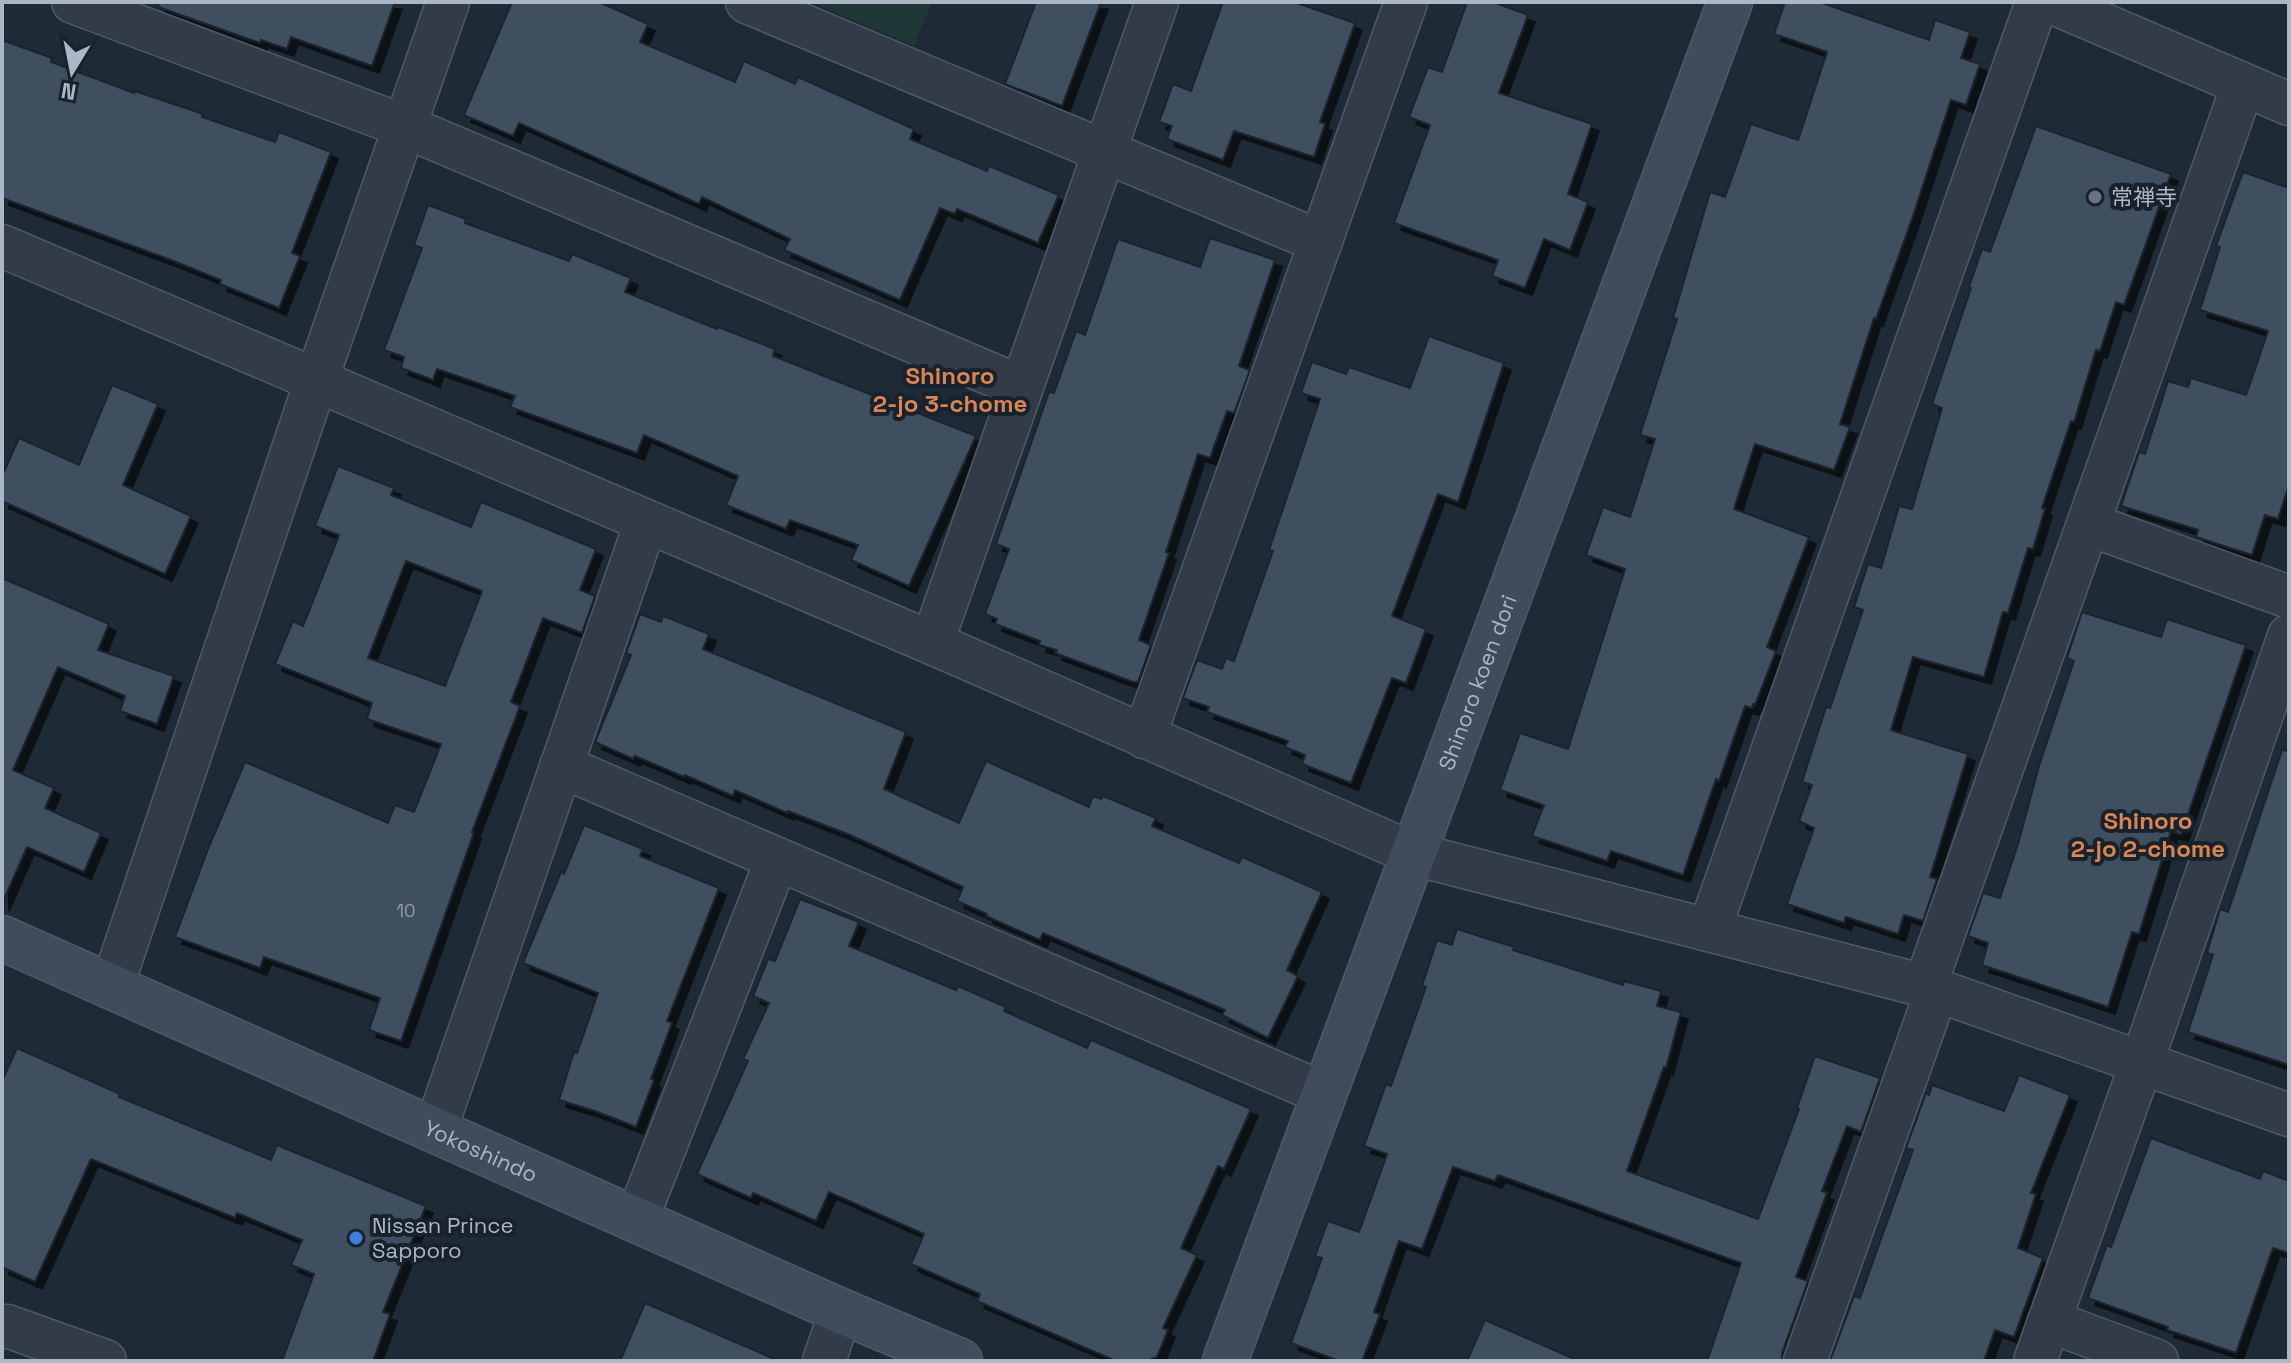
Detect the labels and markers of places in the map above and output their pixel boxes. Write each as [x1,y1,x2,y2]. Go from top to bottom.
place label: 常禅寺 [2111,183,2177,211]
marker: 常禅寺 [2086,188,2104,206]
place label: Nissan Prince Sapporo [372,1211,513,1264]
marker: Nissan Prince Sapporo [347,1229,365,1247]

